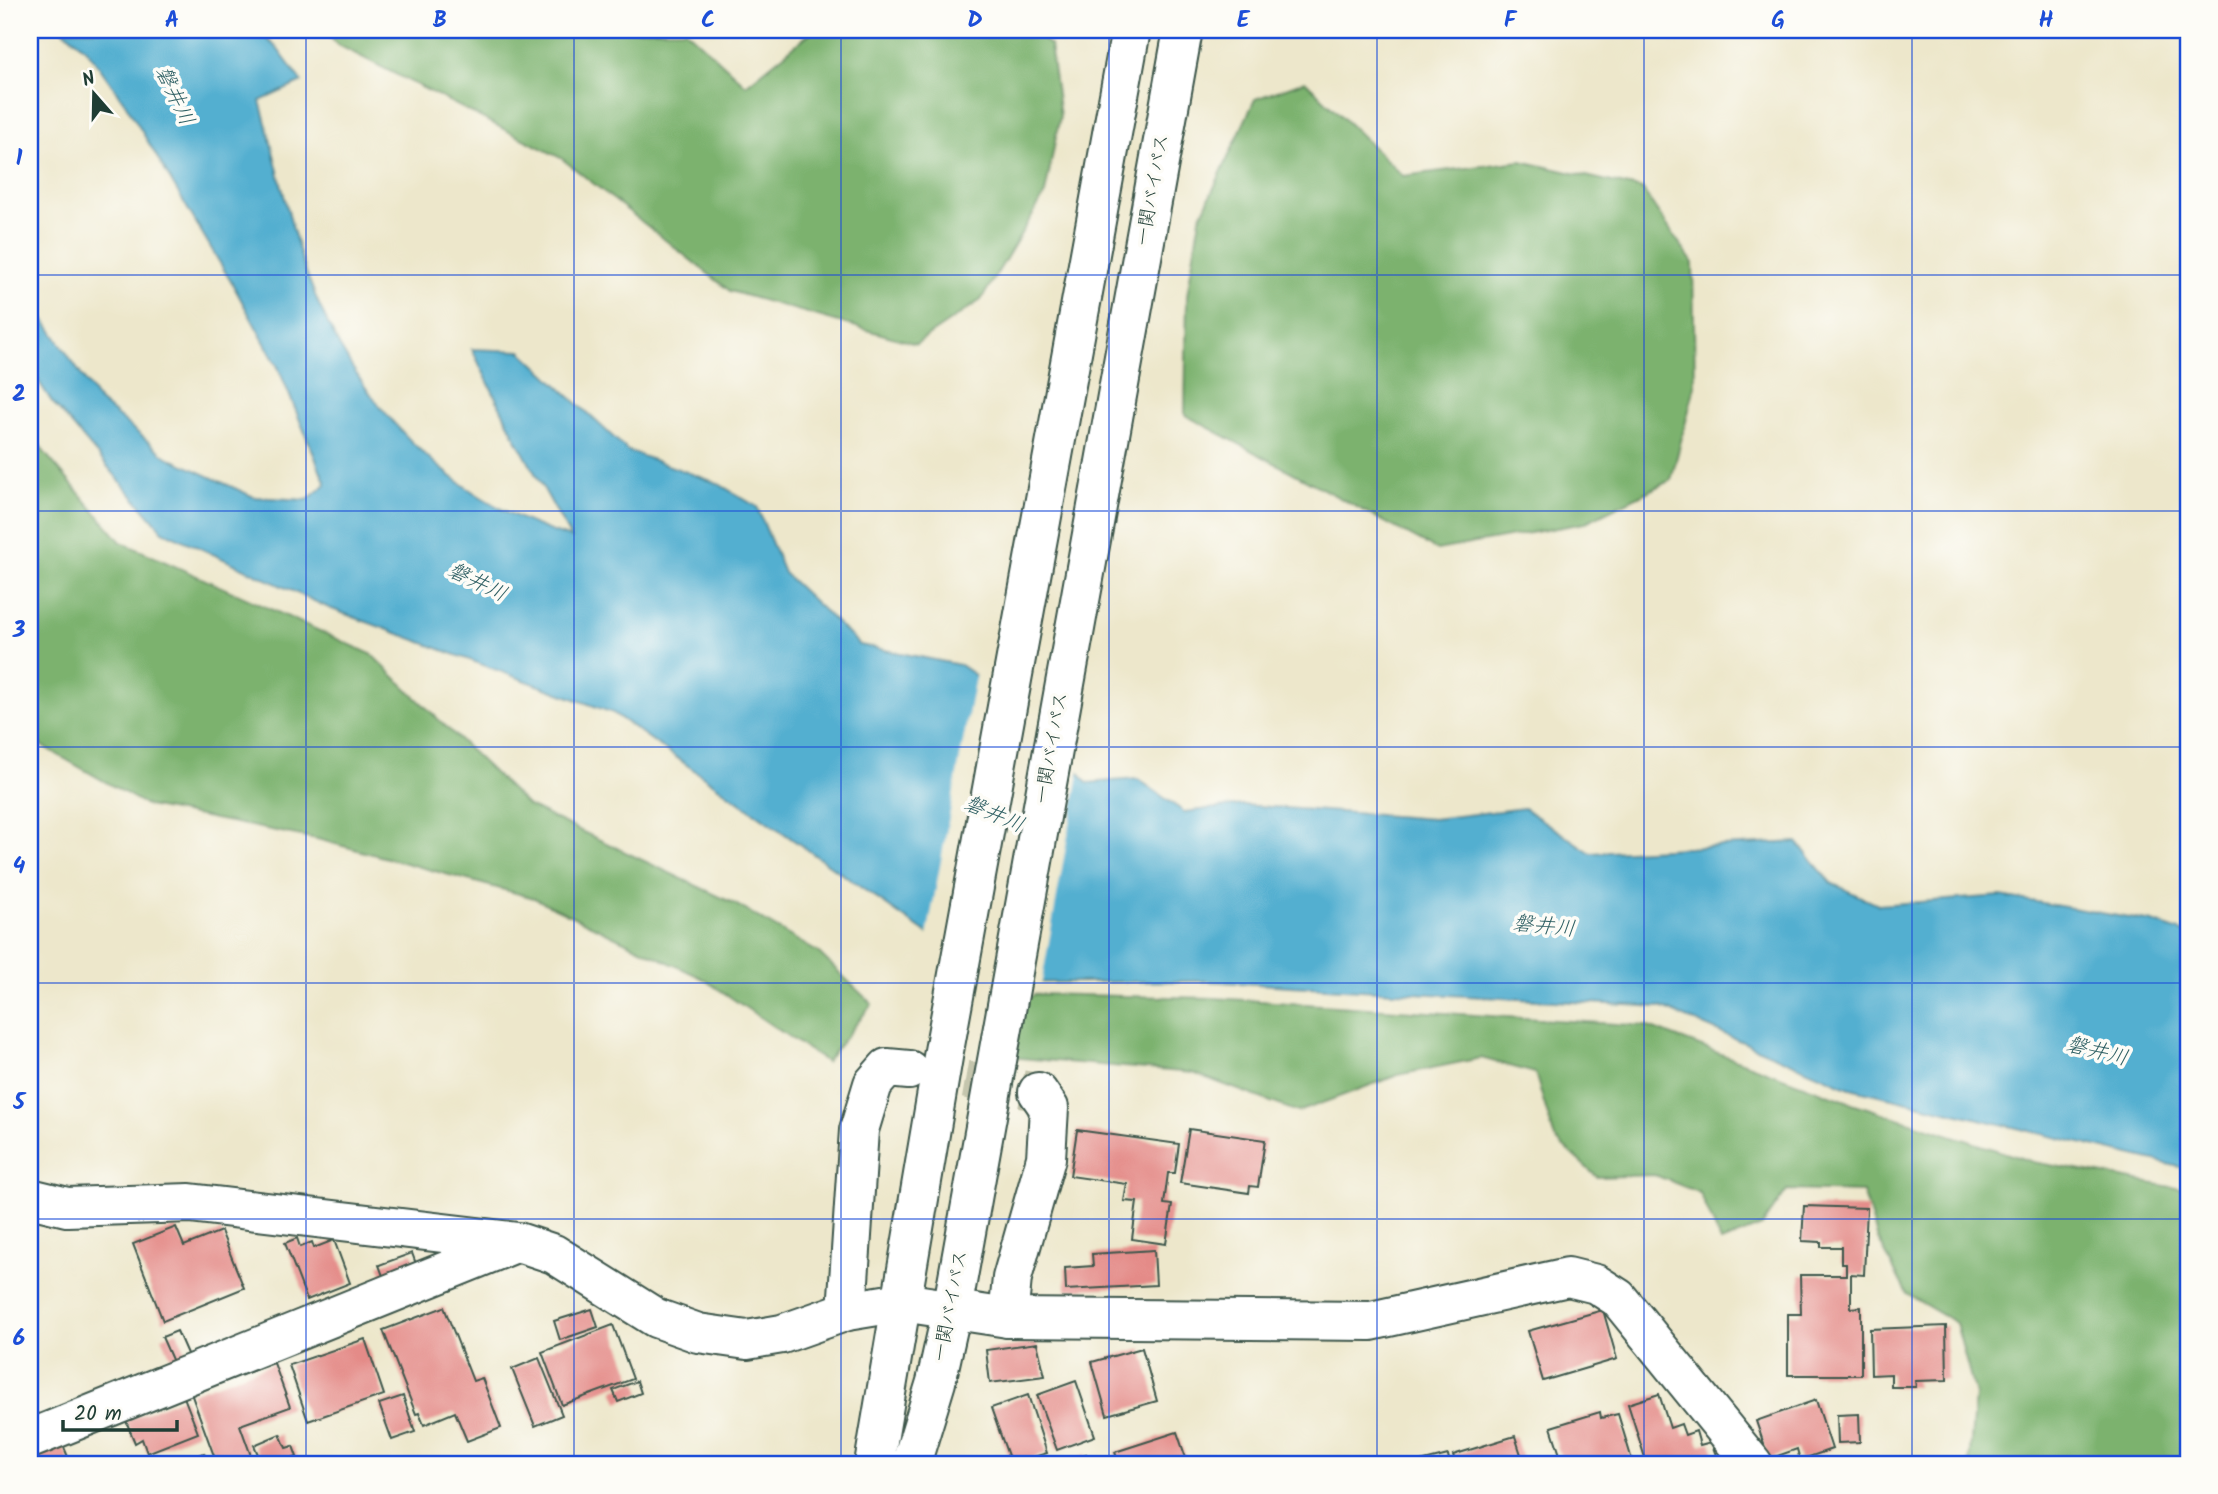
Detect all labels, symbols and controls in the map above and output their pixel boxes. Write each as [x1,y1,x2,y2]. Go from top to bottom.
text: A [165,3,179,39]
text: B [433,3,447,39]
text: C [701,3,715,39]
text: D [967,3,983,39]
text: E [1237,3,1251,39]
text: F [1504,3,1518,39]
text: G [1771,3,1785,39]
text: H [2039,3,2054,39]
north arrow [60,60,130,130]
water label: 磐井川 [146,60,202,132]
text: N [78,64,100,96]
street label: 一関バイパス [1128,131,1178,249]
text: 1 [16,141,23,177]
text: 2 [12,377,26,413]
water label: 磐井川 [441,554,513,612]
text: 3 [12,613,26,649]
street label: 一関バイパス [1027,689,1077,807]
water label: 磐井川 [959,788,1029,842]
text: 4 [13,849,26,885]
water label: 磐井川 [1511,907,1577,947]
water label: 磐井川 [2062,1028,2132,1076]
text: 5 [12,1085,27,1121]
street label: 一関バイパス [925,1247,977,1365]
text: 6 [13,1321,25,1357]
scale bar [63,1389,177,1433]
text: 20 m [74,1398,122,1431]

